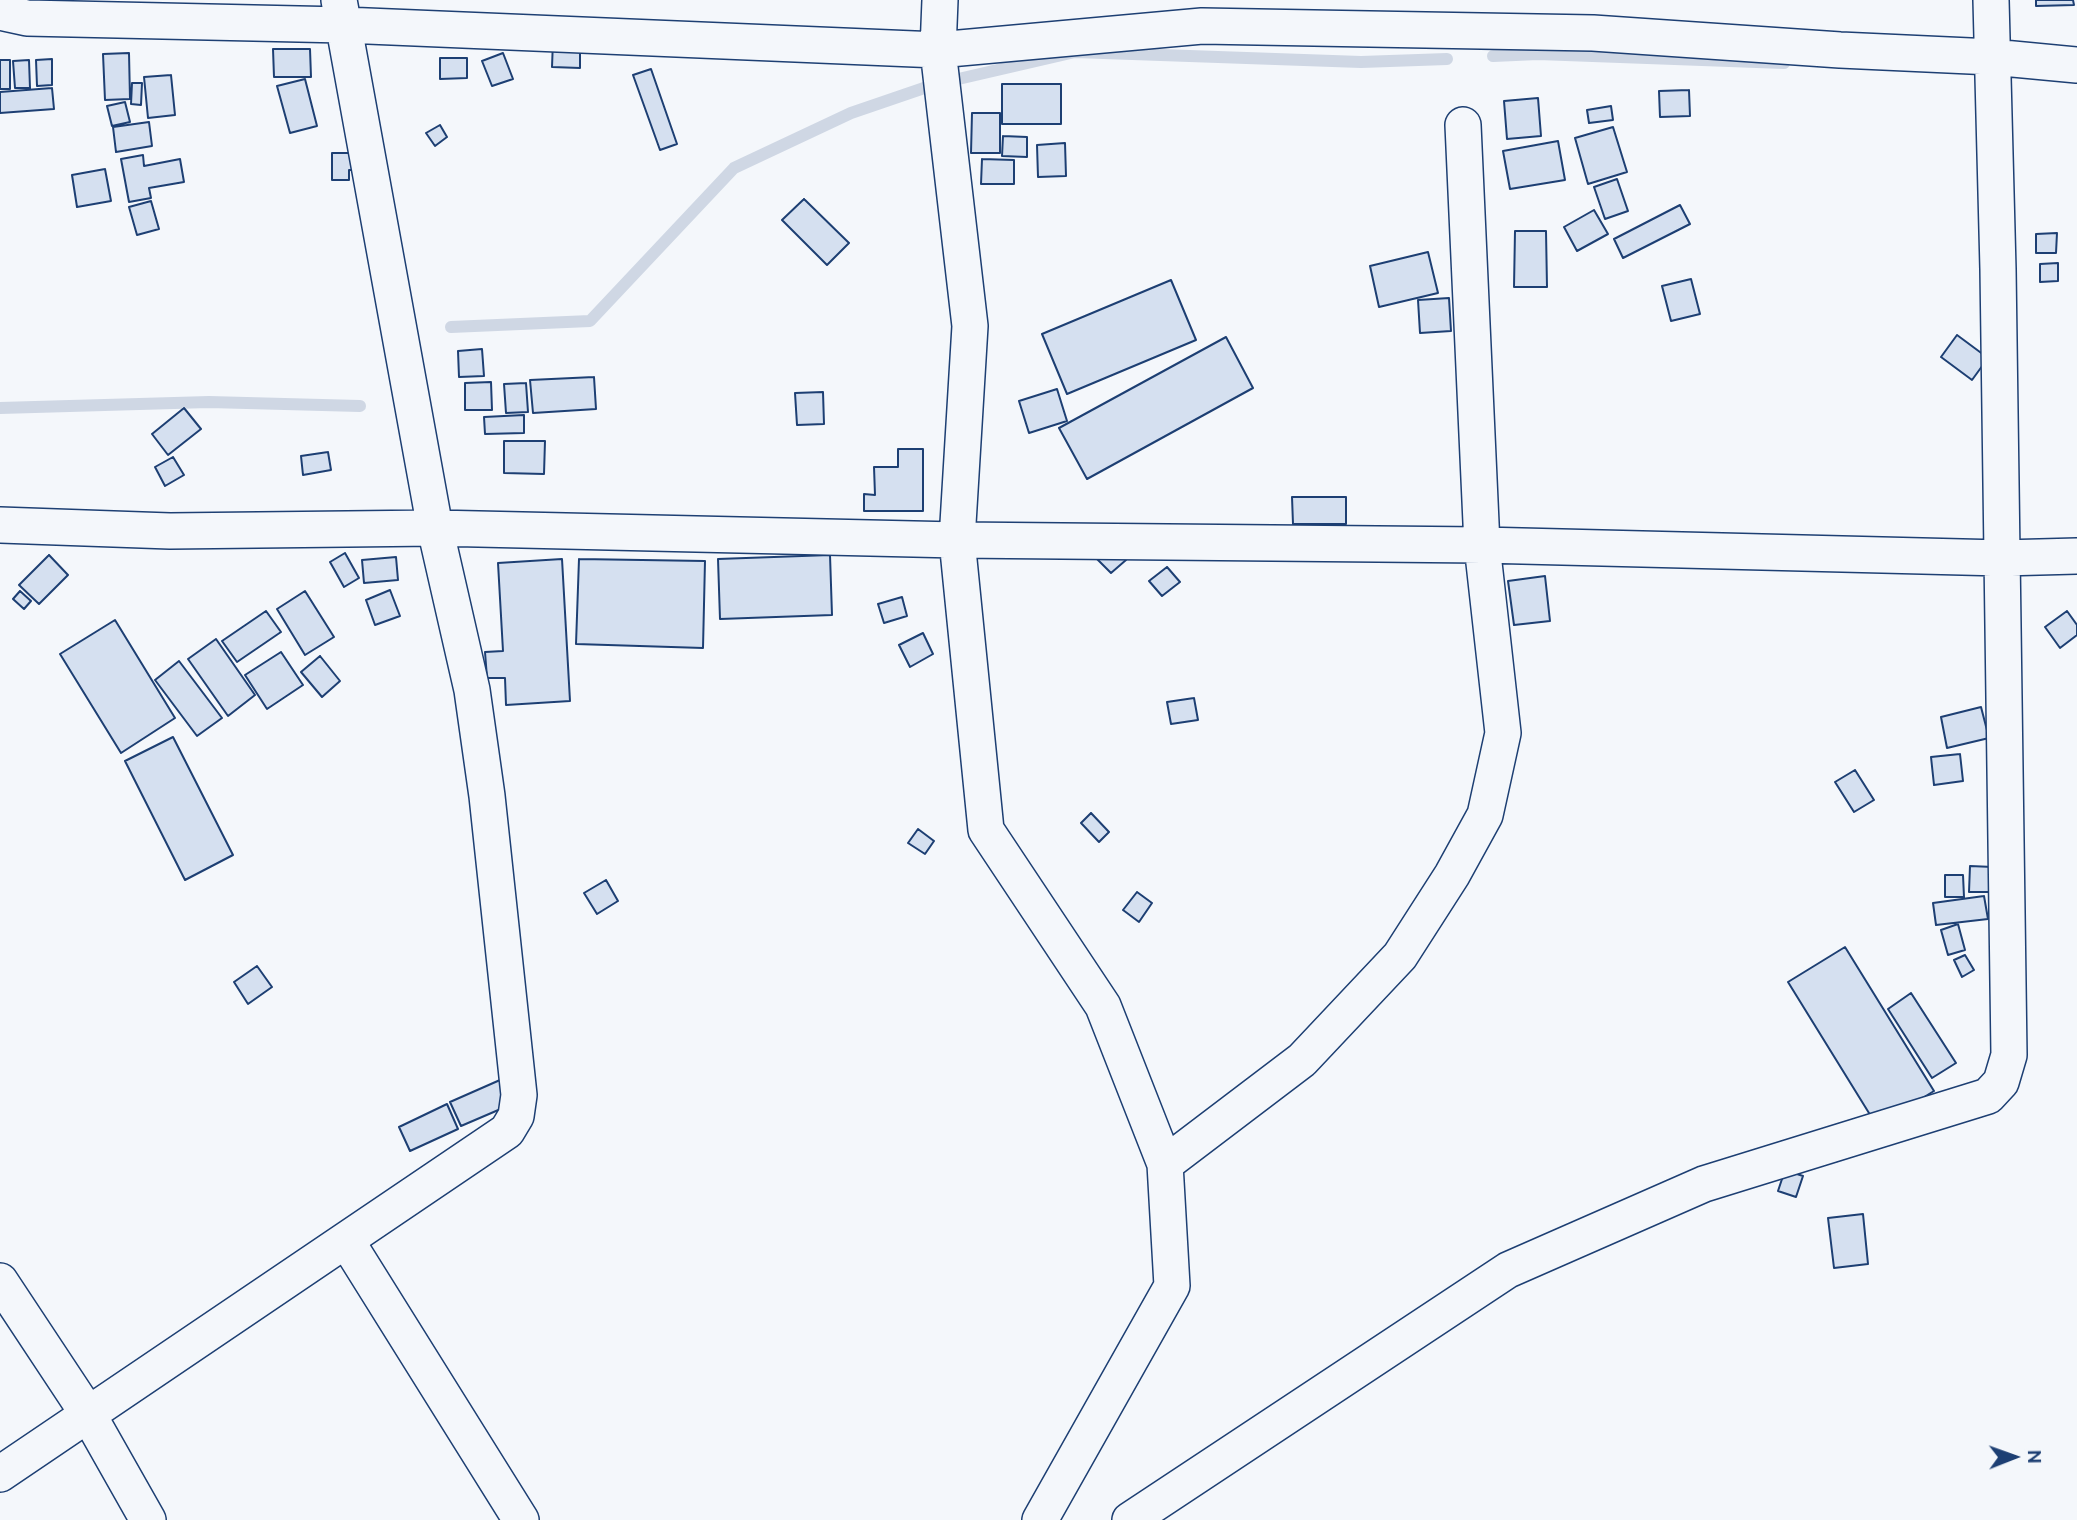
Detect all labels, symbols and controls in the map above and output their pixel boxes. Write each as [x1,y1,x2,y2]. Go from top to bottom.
north arrow [1979,1422,2049,1492]
text: N [2024,1449,2046,1464]

